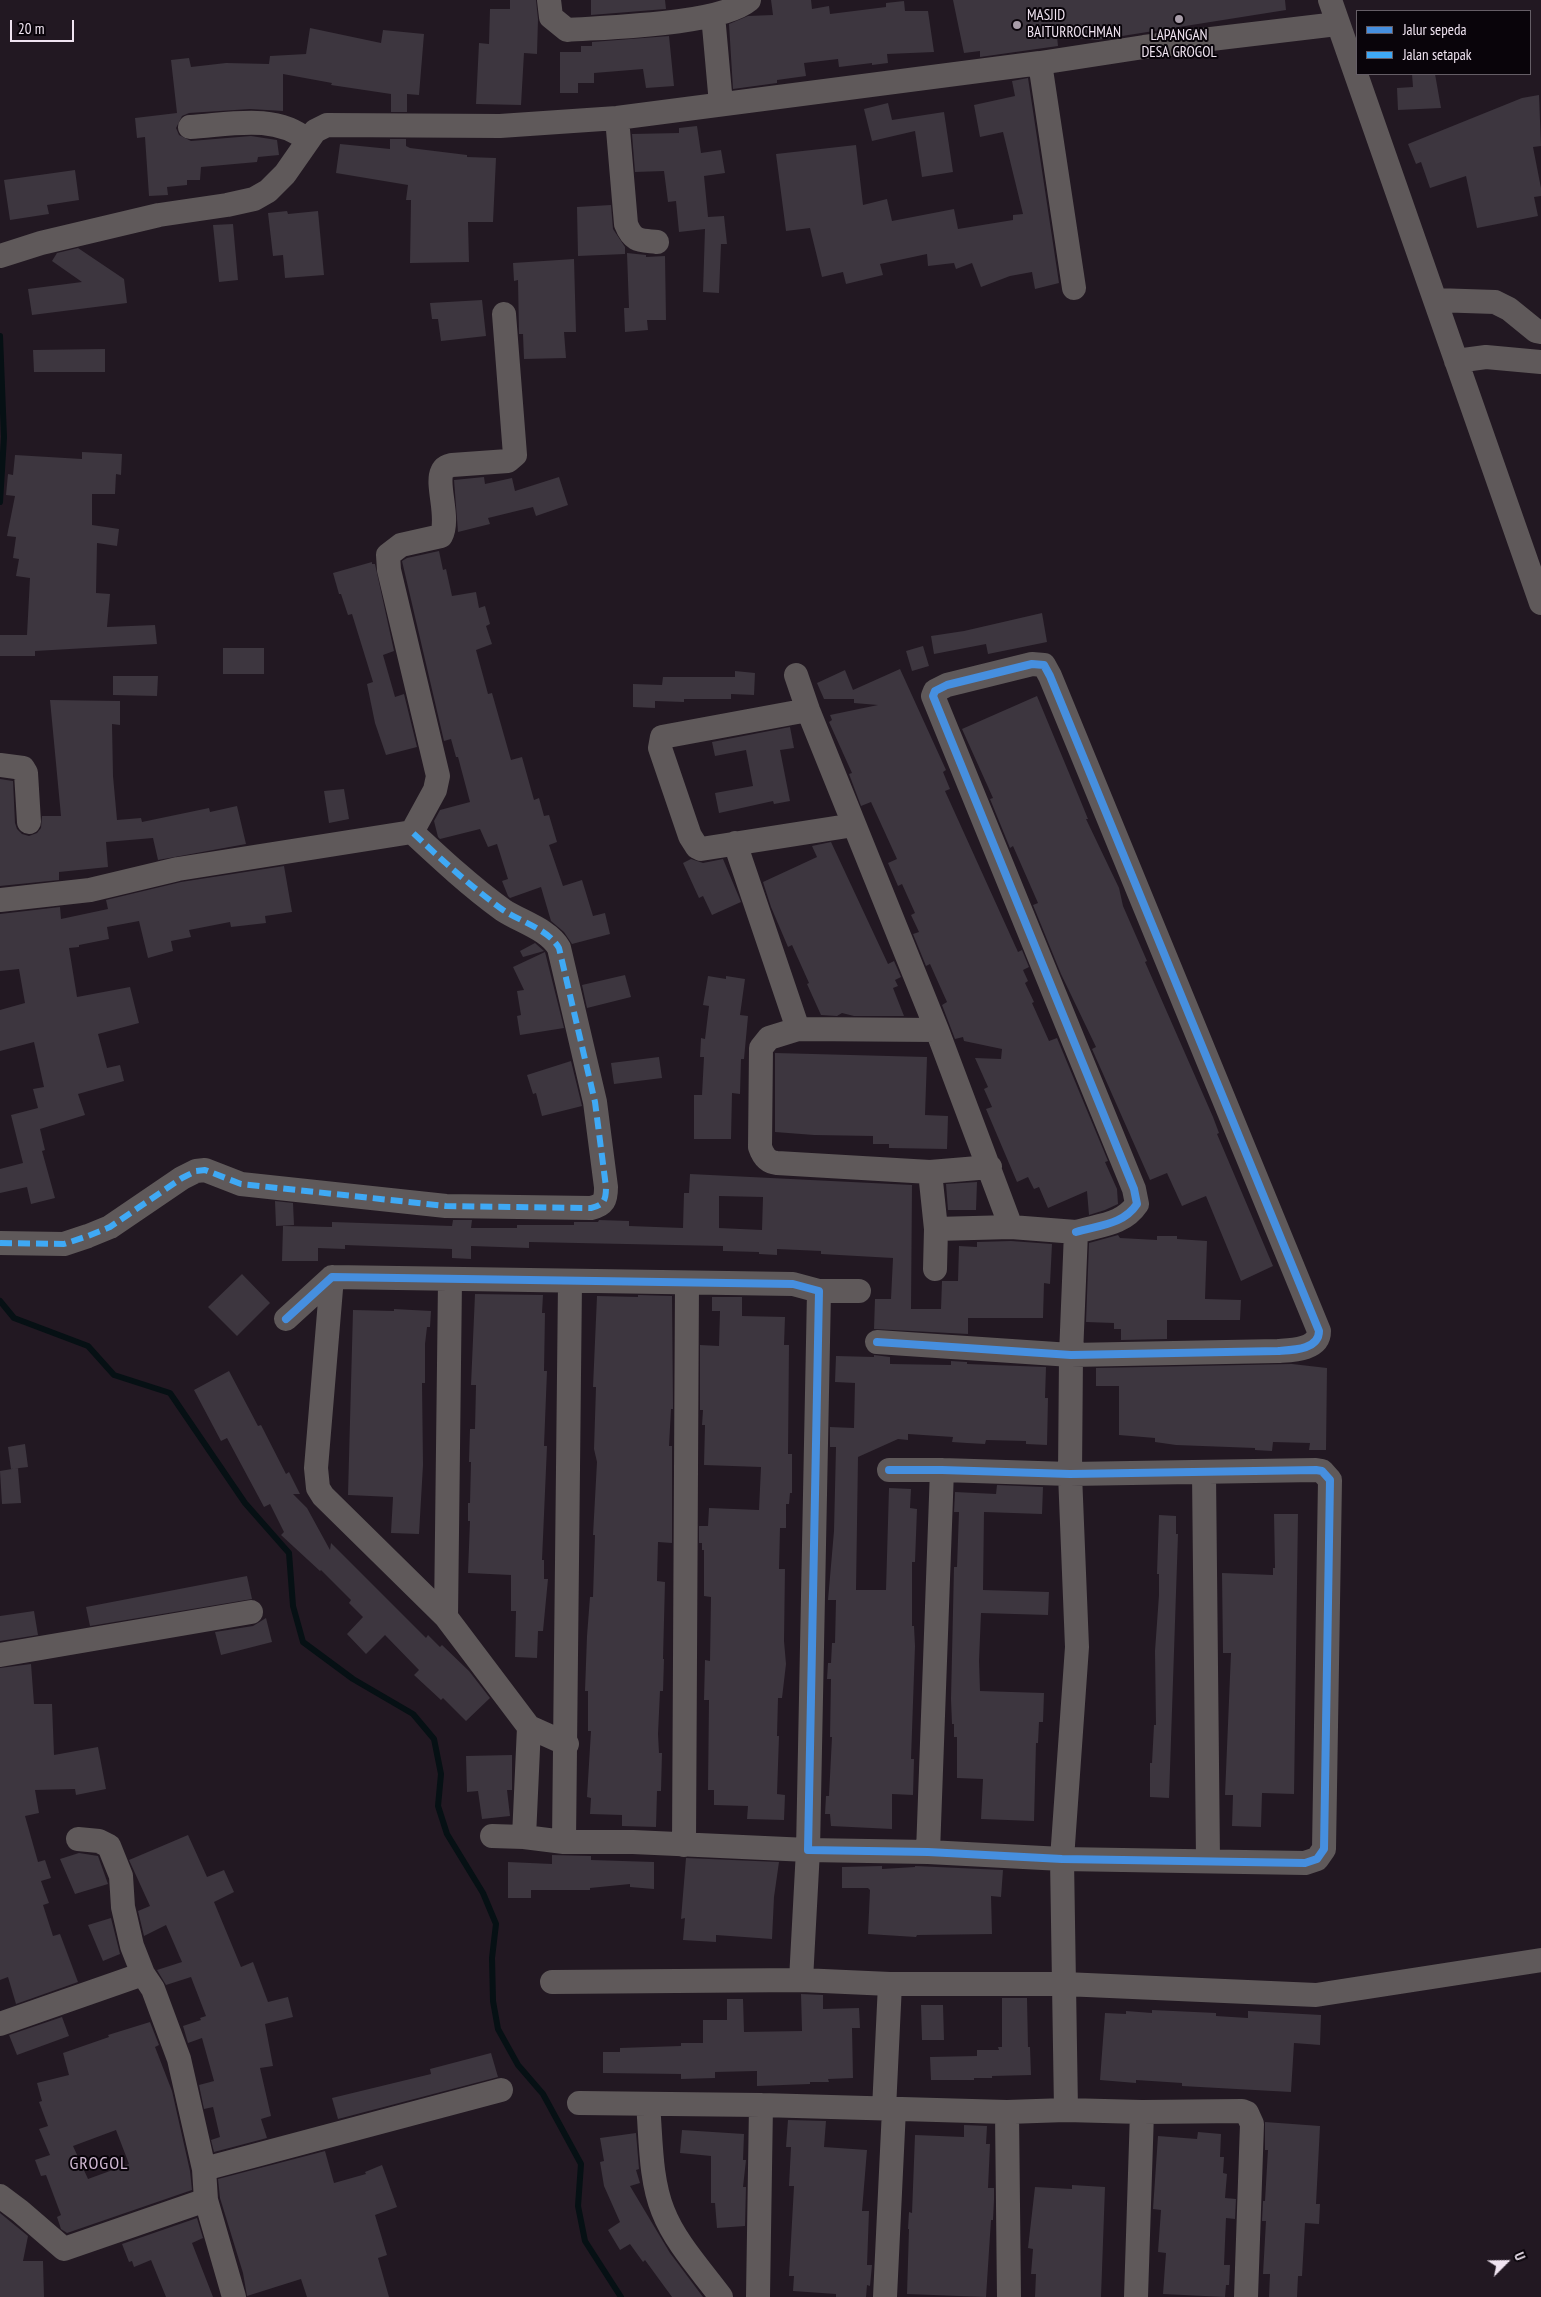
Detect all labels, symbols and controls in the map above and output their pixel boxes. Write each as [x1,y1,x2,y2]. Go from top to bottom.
place label: MASJID BAITURROCHMAN [1027,7,1121,42]
scale bar [12,10,76,42]
legend [1356,10,1531,75]
marker: LAPANGAN DESA GROGOL [1173,13,1185,25]
text: 20 m [18,19,44,38]
marker: MASJID BAITURROCHMAN [1011,19,1023,31]
text: Jalur sepeda [1403,20,1466,39]
place label: LAPANGAN DESA GROGOL [1141,27,1217,62]
text: Jalan setapak [1403,45,1472,64]
district label: GROGOL [69,2153,129,2175]
north arrow [1481,2237,1531,2287]
text: U [1510,2249,1530,2263]

